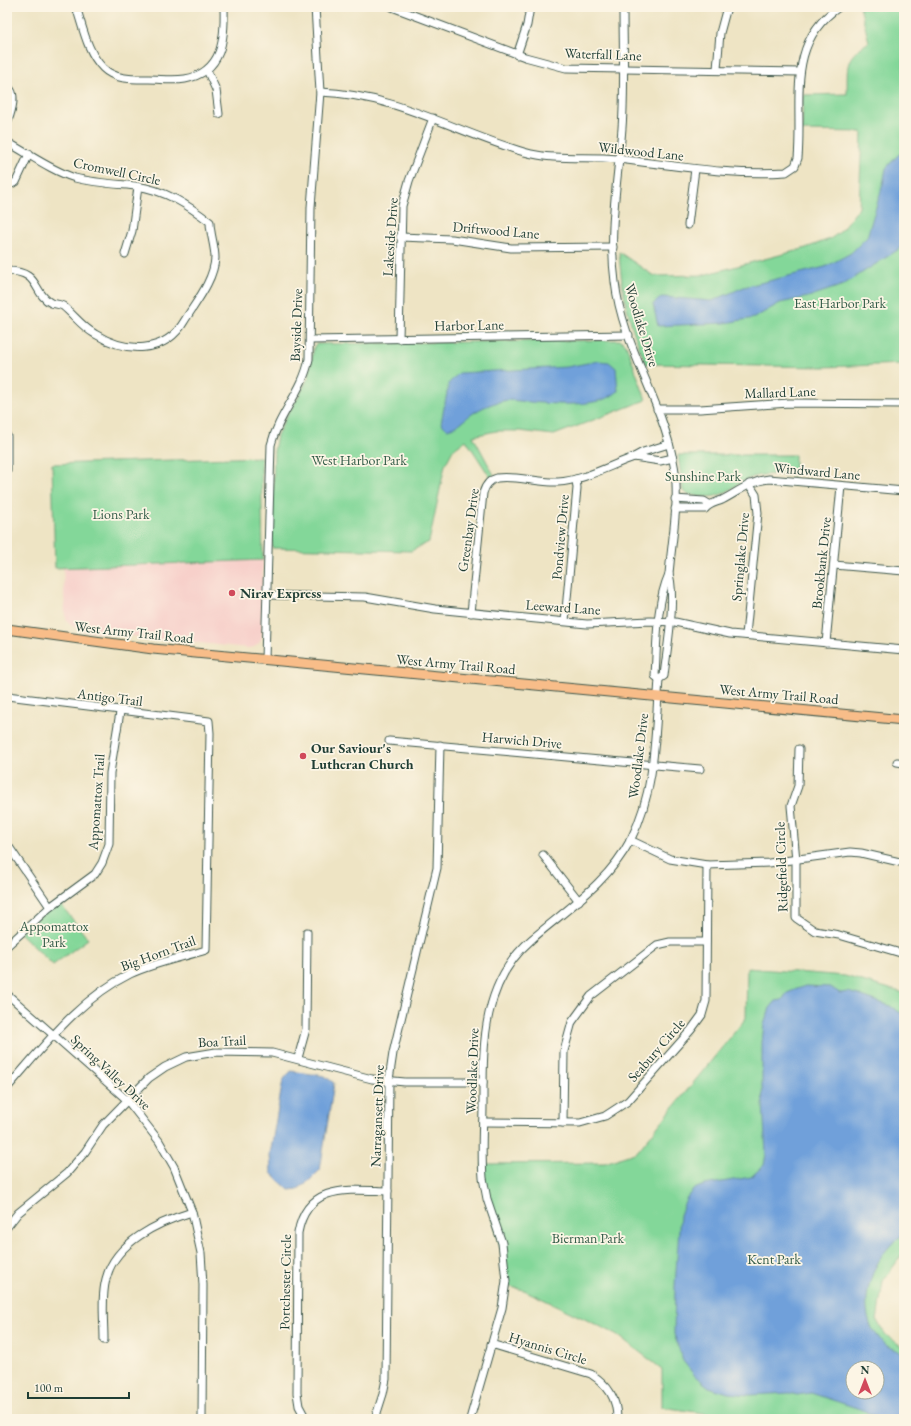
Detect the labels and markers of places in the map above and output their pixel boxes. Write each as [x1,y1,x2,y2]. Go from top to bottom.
place label: Nirav Express [240,584,321,602]
marker: Nirav Express [227,588,237,598]
place label: Our Saviour's Lutheran Church [311,739,414,773]
marker: Our Saviour's Lutheran Church [298,751,308,761]

